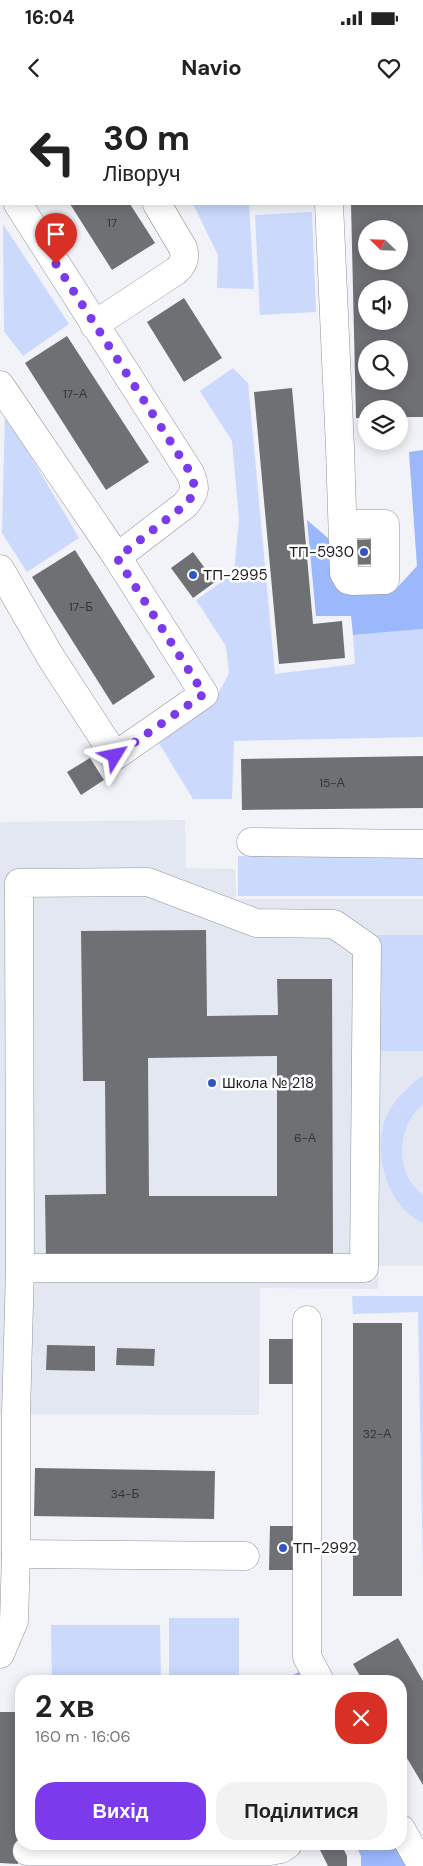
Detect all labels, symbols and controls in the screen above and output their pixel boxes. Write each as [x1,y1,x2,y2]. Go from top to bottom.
text: 16:04 [25,5,75,30]
text: Navio [181,53,242,82]
icon: back [20,54,48,82]
icon: heart [375,54,403,82]
text: 30 m [103,115,190,161]
icon: left [20,120,85,185]
text: Ліворуч [103,159,180,188]
pin [35,213,77,264]
house number: 17 [107,215,117,231]
icon: arrive [42,220,70,248]
north arrow [358,220,408,270]
map controls [358,220,408,450]
button: sound [358,280,408,330]
button: search [358,340,408,390]
house number: 17-А [63,386,87,402]
button: layers [358,400,408,450]
place label: ТП-5930 [289,542,354,562]
marker: ТП-5930 [358,546,370,558]
place label: ТП-2995 [203,565,268,585]
marker: ТП-2995 [187,569,199,581]
house number: 17-Б [69,599,93,615]
position arrow [88,729,140,781]
house number: 15-А [319,775,345,791]
place label: Школа № 218 [222,1073,314,1093]
marker: Школа № 218 [206,1077,218,1089]
house number: 6-А [294,1130,316,1146]
house number: 32-А [363,1426,391,1442]
house number: 34-Б [111,1486,139,1502]
place label: ТП-2992 [293,1538,357,1558]
marker: ТП-2992 [277,1542,289,1554]
text: 2 хв [35,1687,95,1726]
button: close [335,1692,387,1744]
text: 160 m · 16:06 [35,1726,130,1747]
button: Вихід [35,1782,206,1840]
button: Поділитися [216,1782,387,1840]

